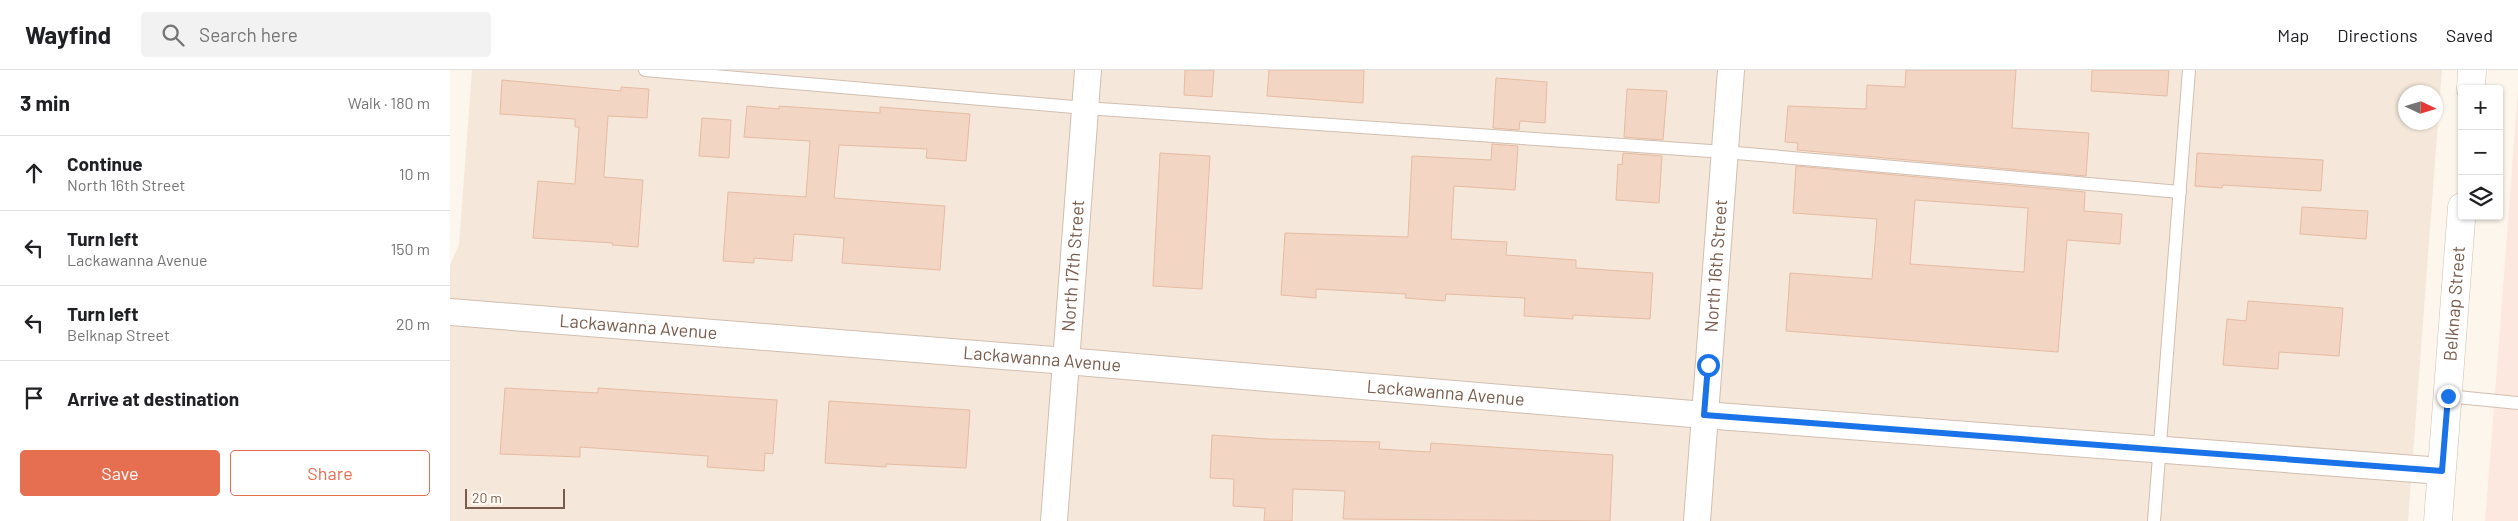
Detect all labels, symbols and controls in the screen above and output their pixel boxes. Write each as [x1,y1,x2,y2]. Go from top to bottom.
search box [141,12,491,57]
text: Wayfind [25,20,111,49]
icon: search [159,21,187,49]
text: Search here [199,23,298,46]
text: Map [2277,24,2309,46]
text: Directions [2337,24,2418,46]
text: Saved [2446,24,2493,46]
north arrow [2398,85,2443,130]
map controls [2458,85,2503,220]
button: + [2458,85,2503,130]
text: 3 min [20,90,70,115]
text: Walk · 180 m [348,93,430,112]
button: − [2458,130,2503,175]
text: Continue [67,152,143,175]
icon: ahead [20,159,48,187]
text: 10 m [399,164,430,183]
text: North 16th Street [67,175,185,194]
button: layers [2458,175,2503,220]
street label: North 16th Street [1699,198,1731,333]
street label: North 17th Street [1056,199,1088,333]
text: Turn left [67,227,138,250]
icon: left [20,234,48,262]
text: 150 m [391,239,430,258]
street label: Belknap Street [2438,245,2469,362]
text: Lackawanna Avenue [67,250,208,269]
text: Turn left [67,302,138,325]
icon: left [20,309,48,337]
street label: Lackawanna Avenue [559,309,718,343]
text: 20 m [396,314,430,333]
text: Belknap Street [67,325,170,344]
street label: Lackawanna Avenue [962,341,1122,376]
route start [1697,354,1720,377]
street label: Lackawanna Avenue [1366,375,1526,410]
icon: arrive [20,384,48,412]
route end [2437,385,2460,408]
text: Arrive at destination [67,387,239,410]
button: Save [20,450,220,496]
button: Share [230,450,430,496]
scale bar [465,486,565,509]
text: 20 m [472,489,502,506]

